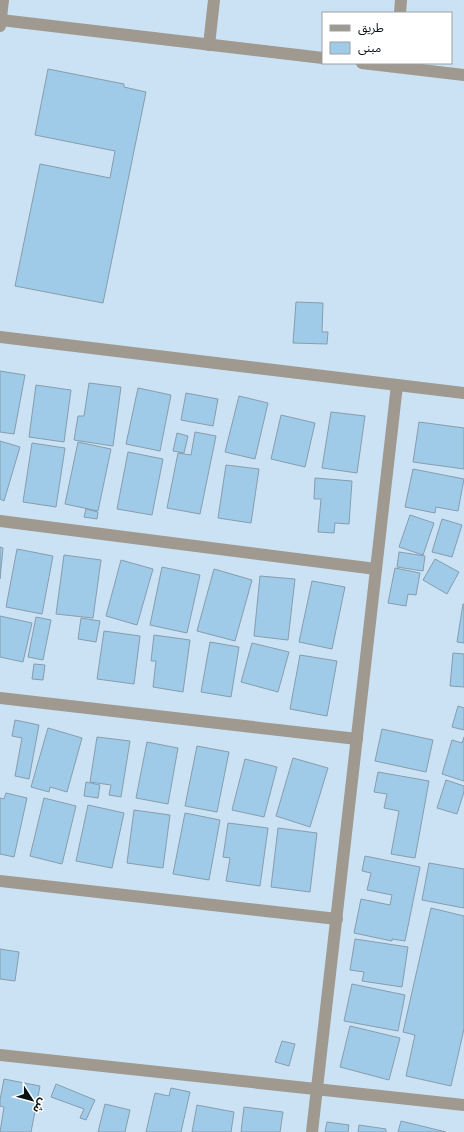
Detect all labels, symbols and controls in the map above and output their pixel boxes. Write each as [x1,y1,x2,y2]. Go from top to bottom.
legend [322,12,452,64]
text: طريق [358,18,384,37]
text: مبنى [358,38,381,57]
north arrow [12,1080,52,1120]
text: ش [29,1095,51,1117]

